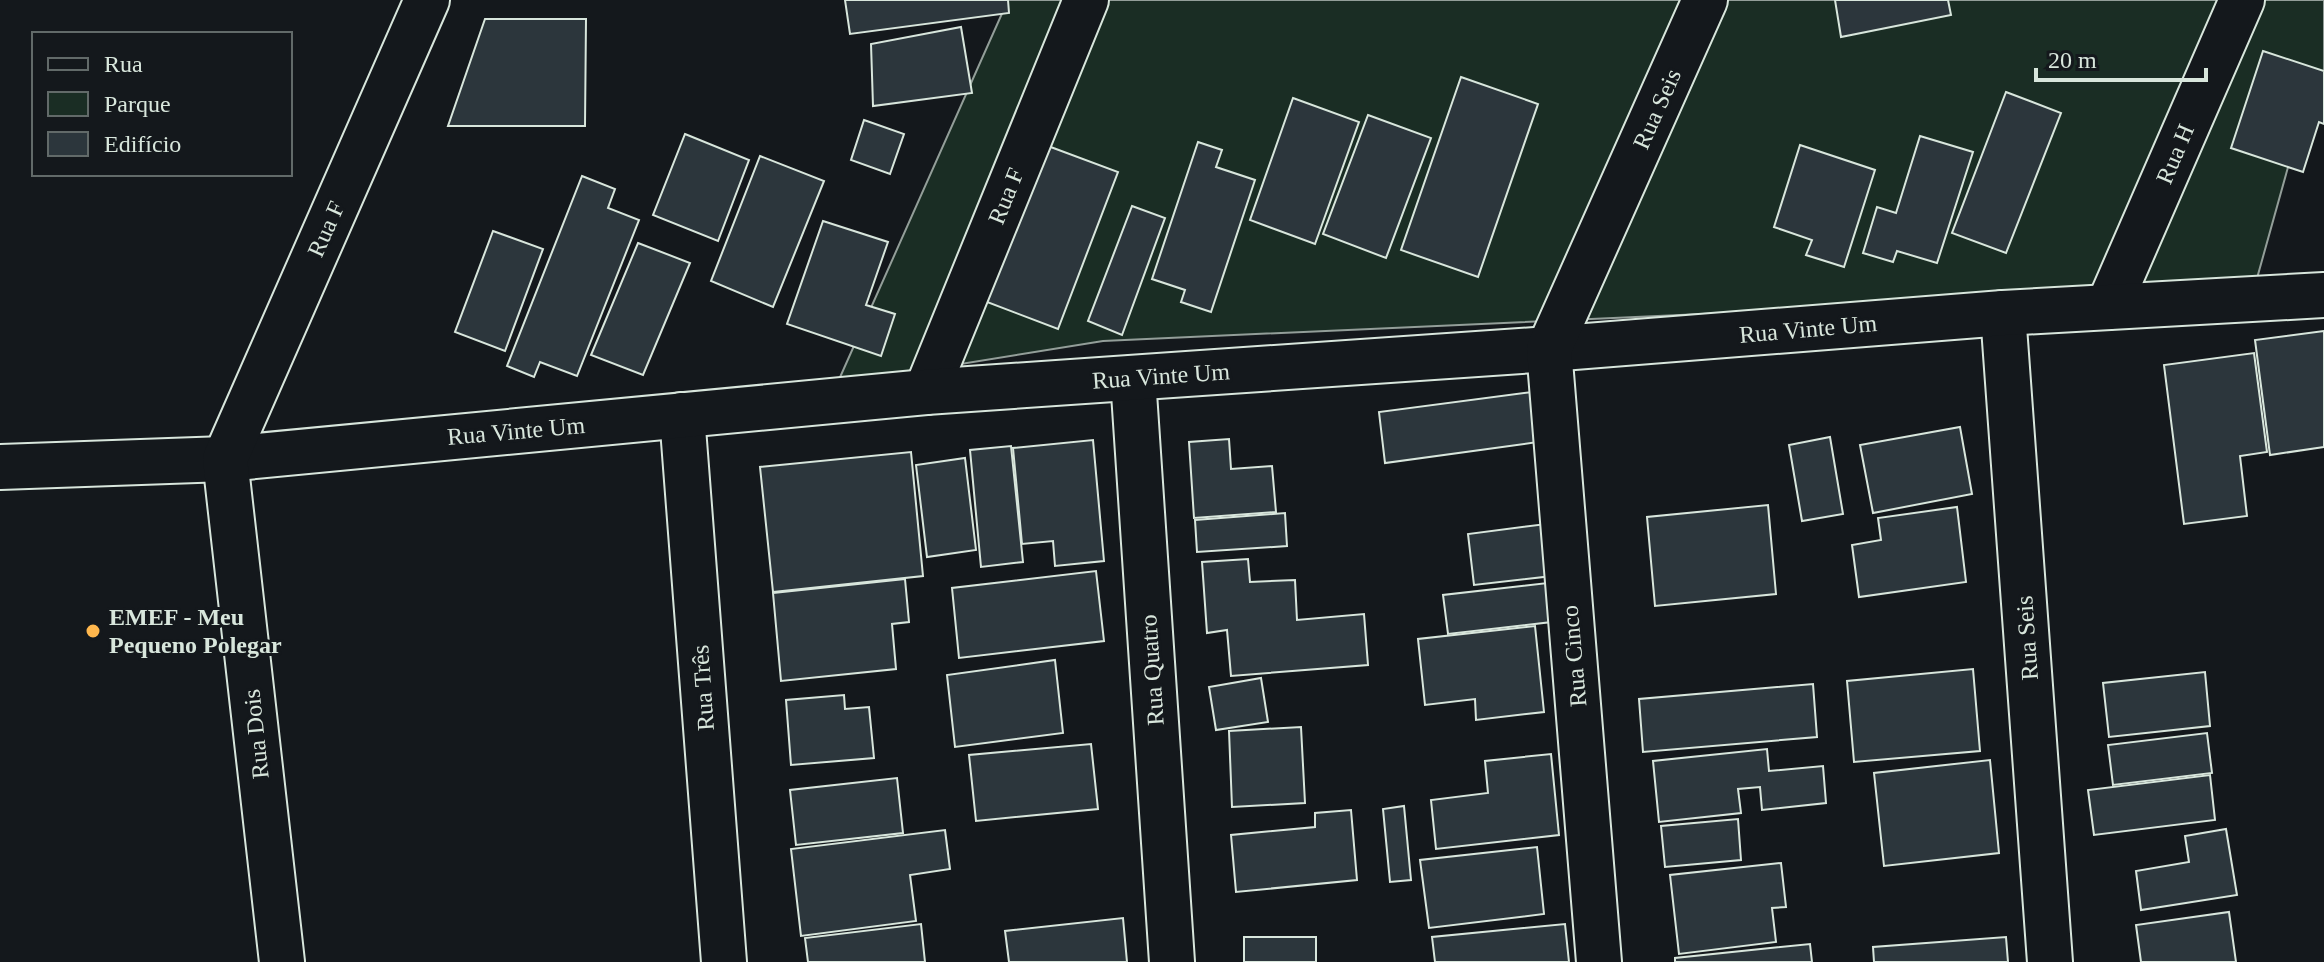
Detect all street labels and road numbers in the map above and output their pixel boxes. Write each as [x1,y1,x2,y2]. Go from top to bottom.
street label: Rua Seis [1628,65,1686,153]
street label: Rua H [2151,120,2199,188]
street label: Rua F [983,164,1029,228]
street label: Rua F [302,197,350,261]
street label: Rua Vinte Um [1738,310,1878,348]
street label: Rua Vinte Um [1091,358,1231,394]
street label: Rua Vinte Um [446,412,586,450]
street label: Rua Seis [2011,595,2043,681]
street label: Rua Cinco [1557,604,1591,708]
street label: Rua Quatro [1135,614,1169,726]
street label: Rua Três [687,644,719,732]
street label: Rua Dois [238,688,274,780]

